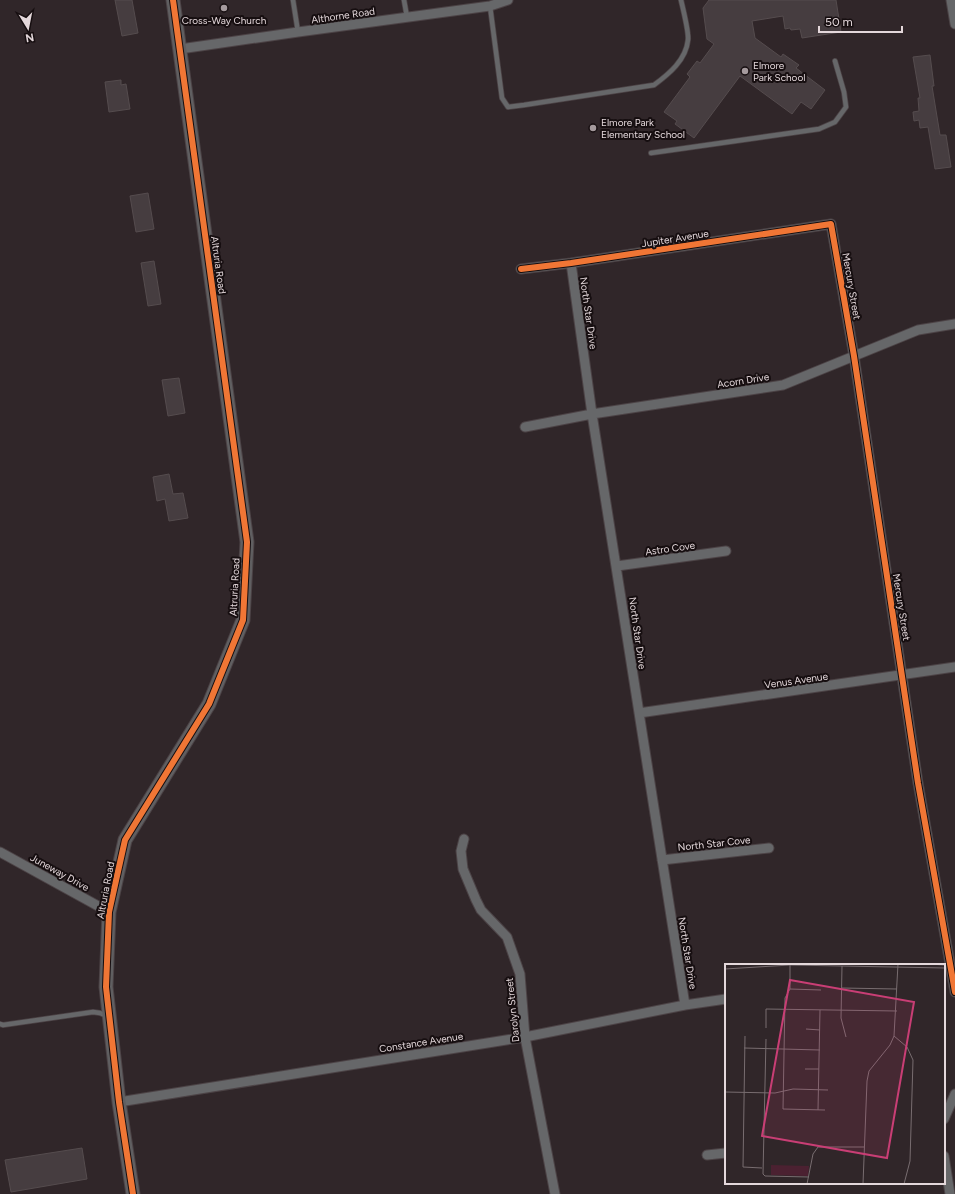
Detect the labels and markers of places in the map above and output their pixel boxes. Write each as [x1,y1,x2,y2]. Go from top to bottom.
marker: Cross-Way Church [219,3,229,13]
place label: Cross-Way Church [182,14,267,27]
place label: Elmore Park School [753,59,805,84]
marker: Elmore Park School [740,66,750,76]
place label: Elmore Park Elementary School [601,116,685,141]
marker: Elmore Park Elementary School [588,123,598,133]

